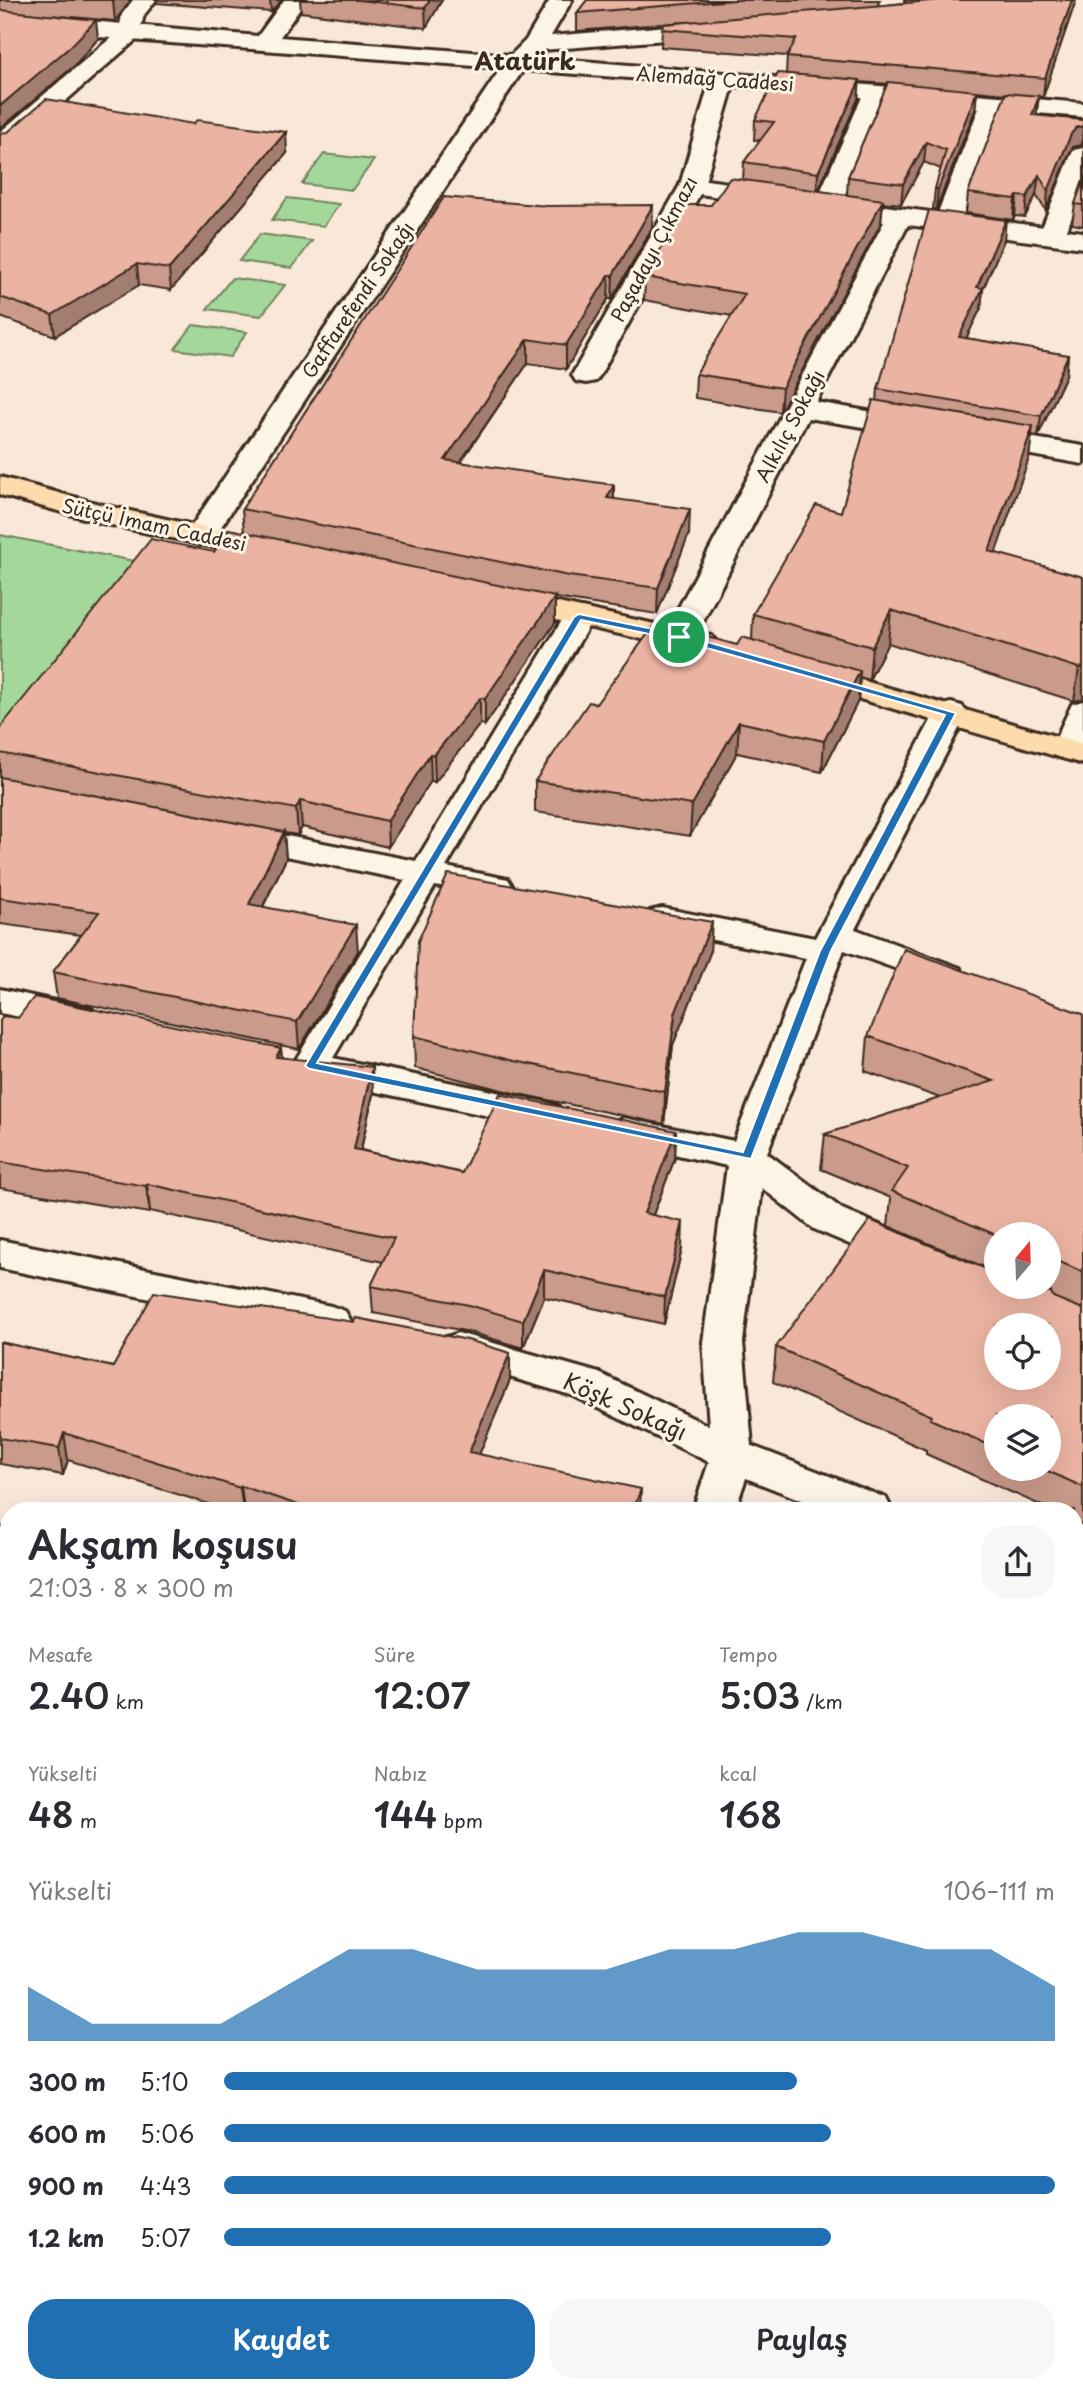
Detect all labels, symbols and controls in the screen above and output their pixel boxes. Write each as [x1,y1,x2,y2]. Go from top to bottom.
district label: Atatürk [475,42,576,78]
street label: Alemdağ Caddesi [635,59,795,97]
street label: Paşadayı Çıkmazı [603,171,703,326]
street label: Gaffarefendi Sokağı [294,215,420,383]
street label: Alkılıç Sokağı [748,364,831,487]
street label: Sütçü İmam Caddesi [59,491,249,557]
pin [649,607,709,667]
icon: arrive [660,618,698,656]
north arrow [984,1222,1060,1298]
map controls [984,1222,1061,1481]
button: locate [984,1313,1061,1390]
street label: Köşk Sokağı [558,1363,693,1449]
button: layers [984,1404,1061,1481]
text: Akşam koşusu [28,1515,298,1572]
button: share [981,1525,1055,1599]
text: 21:03 · 8 × 300 m [28,1570,234,1605]
text: Mesafe [28,1640,93,1668]
text: Süre [374,1640,415,1668]
text: Tempo [719,1640,777,1668]
text: 2.40 [28,1668,109,1721]
text: 12:07 [374,1668,470,1721]
text: 5:03 [719,1668,800,1721]
text: km [109,1687,144,1715]
text: /km [800,1687,843,1715]
text: Yükselti [28,1759,97,1787]
text: Nabız [374,1759,427,1787]
text: kcal [719,1759,757,1787]
text: 48 [28,1787,74,1840]
text: 144 [374,1787,437,1840]
text: 168 [719,1787,782,1840]
text: m [74,1806,97,1834]
text: bpm [437,1806,483,1834]
text: Yükselti [28,1873,112,1908]
text: 106–111 m [943,1873,1055,1908]
text: 300 m [28,2064,106,2099]
text: 5:10 [140,2064,188,2099]
text: 600 m [28,2116,106,2151]
text: 5:06 [140,2116,194,2151]
text: 900 m [28,2168,104,2203]
text: 4:43 [140,2168,192,2203]
text: 1.2 km [28,2220,104,2255]
text: 5:07 [140,2220,191,2255]
button: Kaydet [28,2299,535,2379]
button: Paylaş [549,2299,1055,2379]

